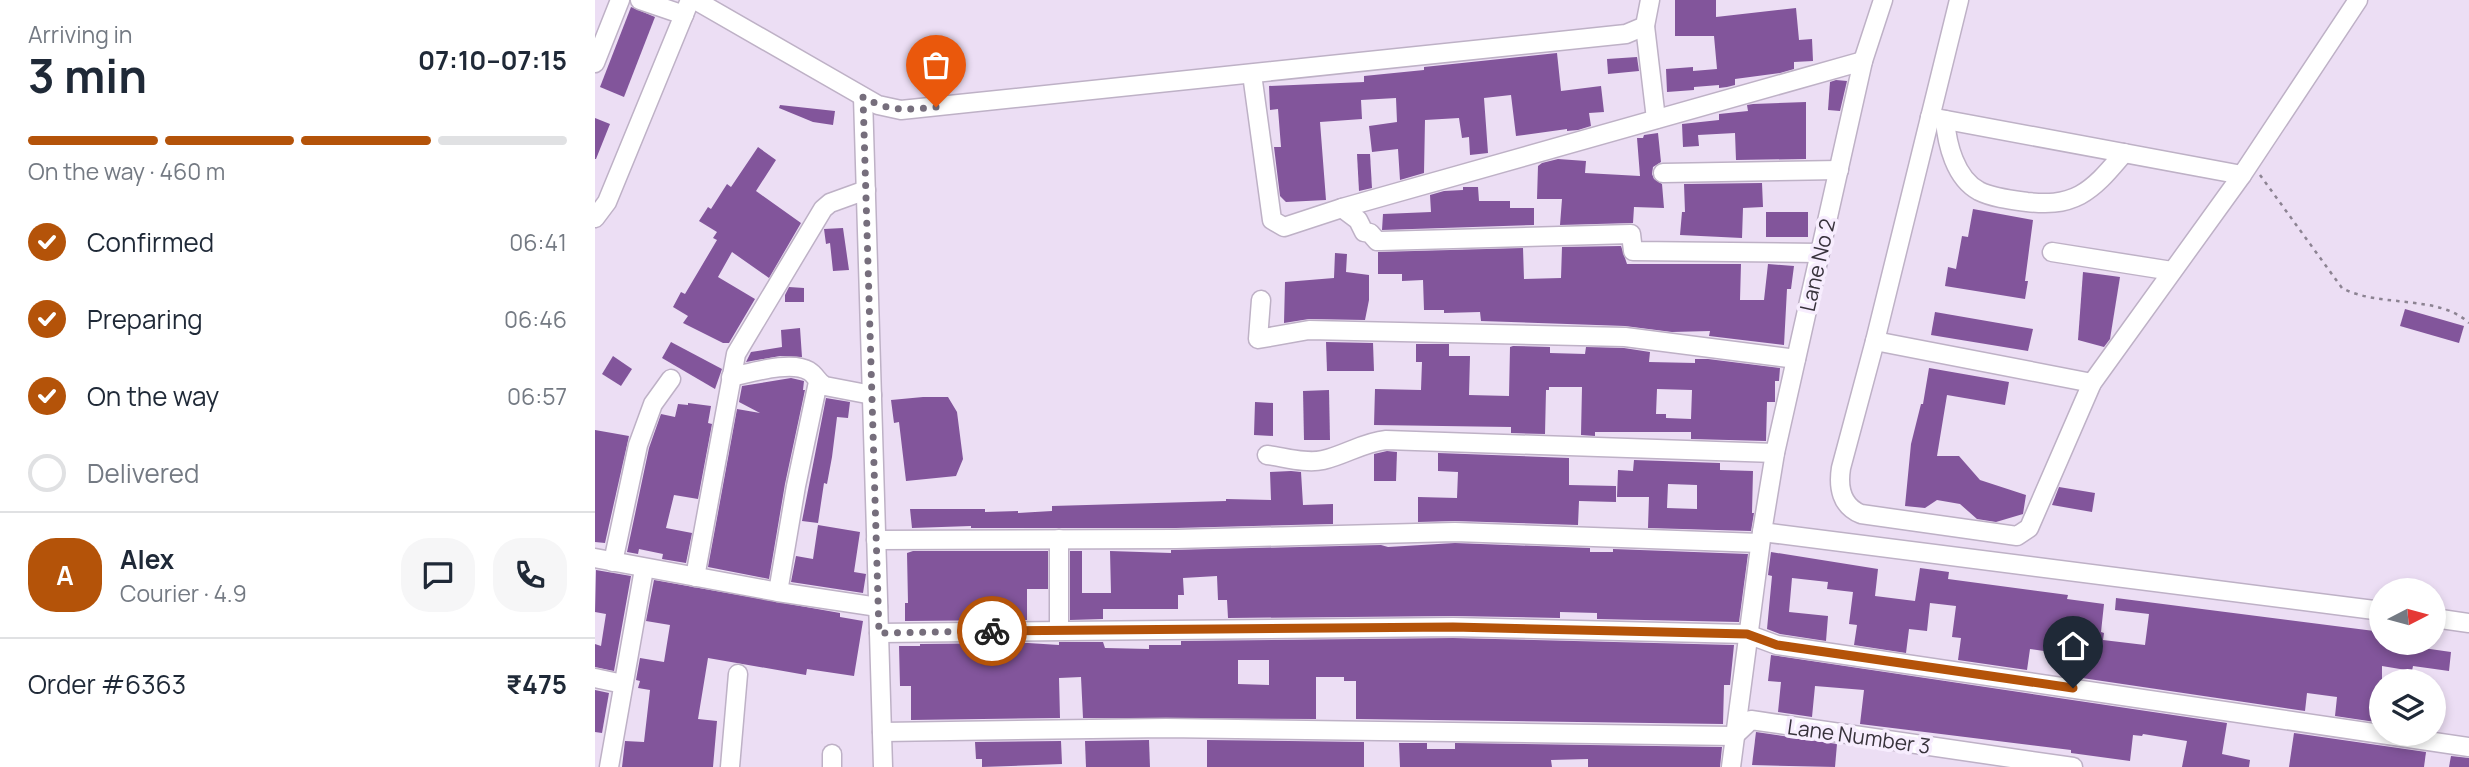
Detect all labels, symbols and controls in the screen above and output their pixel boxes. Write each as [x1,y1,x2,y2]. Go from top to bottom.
text: Arriving in [28,18,133,50]
pin [906,35,966,107]
text: 07:10–07:15 [418,42,567,78]
text: 3 min [28,44,147,107]
icon: bag [917,46,955,84]
text: On the way · 460 m [28,155,225,187]
street label: Lane No 2 [1793,216,1841,314]
icon: check [28,223,66,261]
text: Confirmed [87,224,214,260]
text: 06:41 [509,226,567,258]
icon: check [28,300,66,338]
text: Preparing [87,301,203,337]
text: 06:46 [504,303,567,335]
icon: check [28,377,66,415]
text: On the way [87,378,219,414]
text: 06:57 [507,380,567,412]
text: Delivered [87,455,199,491]
button: chat [401,538,475,612]
button: phone [493,538,567,612]
text: Alex [120,541,174,577]
text: A [56,557,74,593]
text: Courier · 4.9 [120,577,247,609]
north arrow [2369,578,2447,654]
map controls [2369,578,2446,746]
courier [957,596,1027,666]
icon: bike [973,612,1011,650]
pin [2043,616,2103,688]
icon: home [2054,627,2092,665]
text: Order #6363 [28,666,186,702]
text: ₹475 [506,666,567,702]
button: layers [2369,669,2446,746]
street label: Lane Number 3 [1786,712,1932,760]

